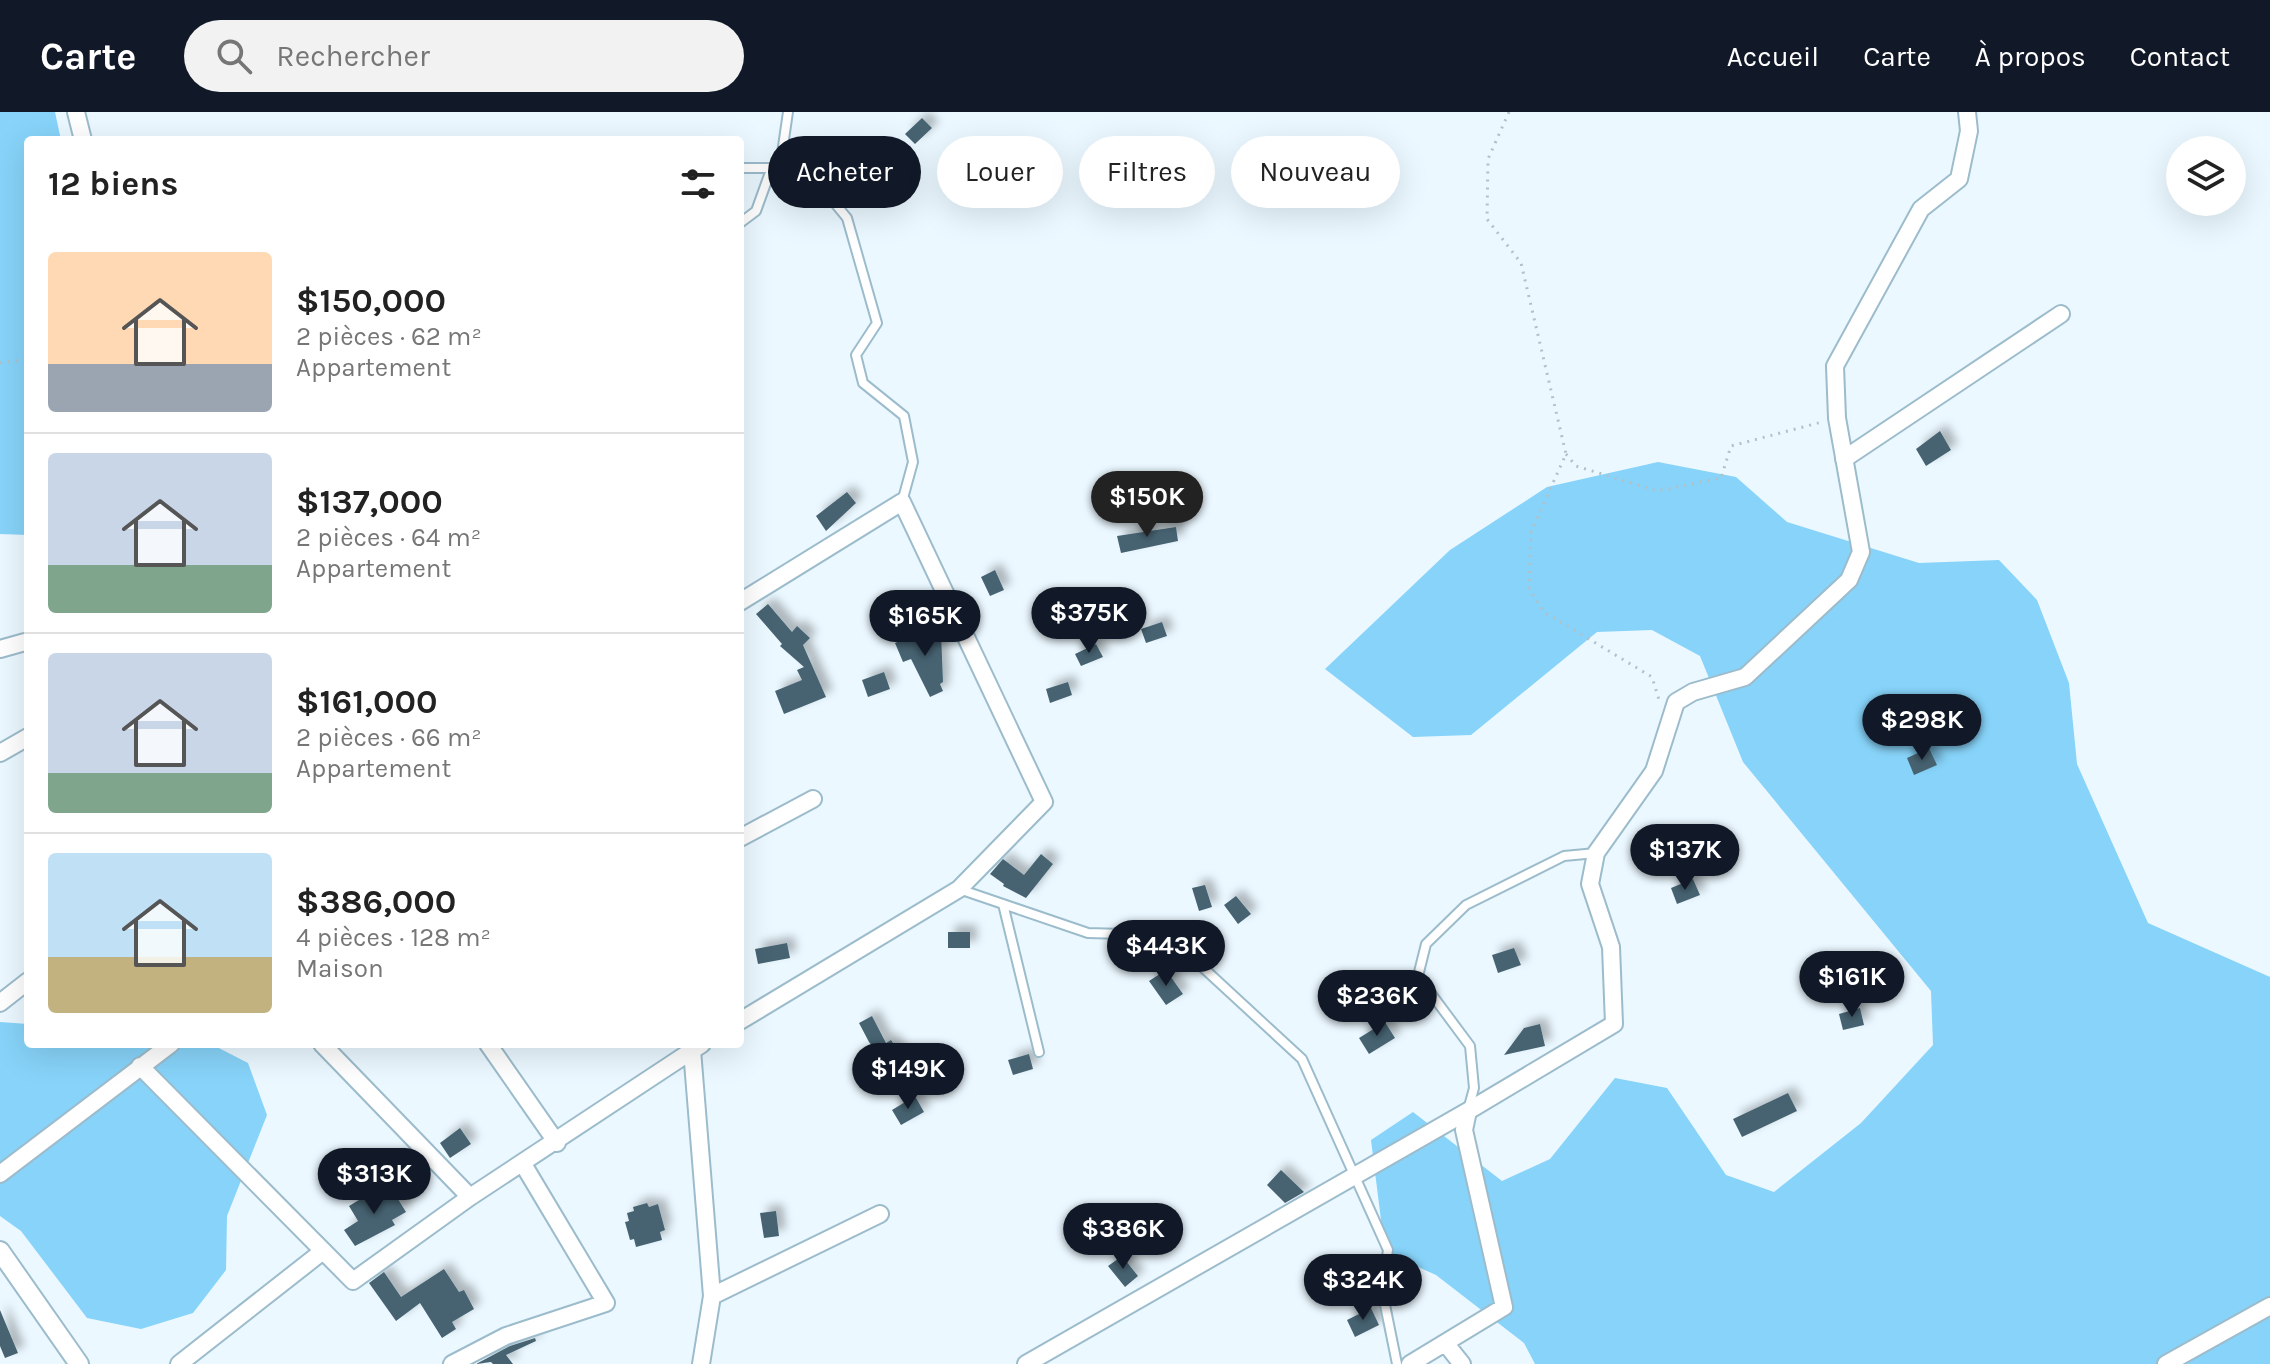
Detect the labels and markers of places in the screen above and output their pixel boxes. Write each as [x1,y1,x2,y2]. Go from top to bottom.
pin: $150K [1091,471,1203,539]
pin: $375K [1033,587,1145,655]
pin: $165K [869,590,981,658]
pin: $298K [1866,694,1978,762]
pin: $137K [1629,824,1741,892]
pin: $443K [1110,920,1222,988]
pin: $161K [1796,951,1908,1019]
pin: $236K [1321,970,1433,1038]
pin: $149K [852,1043,964,1111]
pin: $313K [318,1148,430,1216]
pin: $386K [1067,1203,1179,1271]
pin: $324K [1307,1254,1419,1322]

